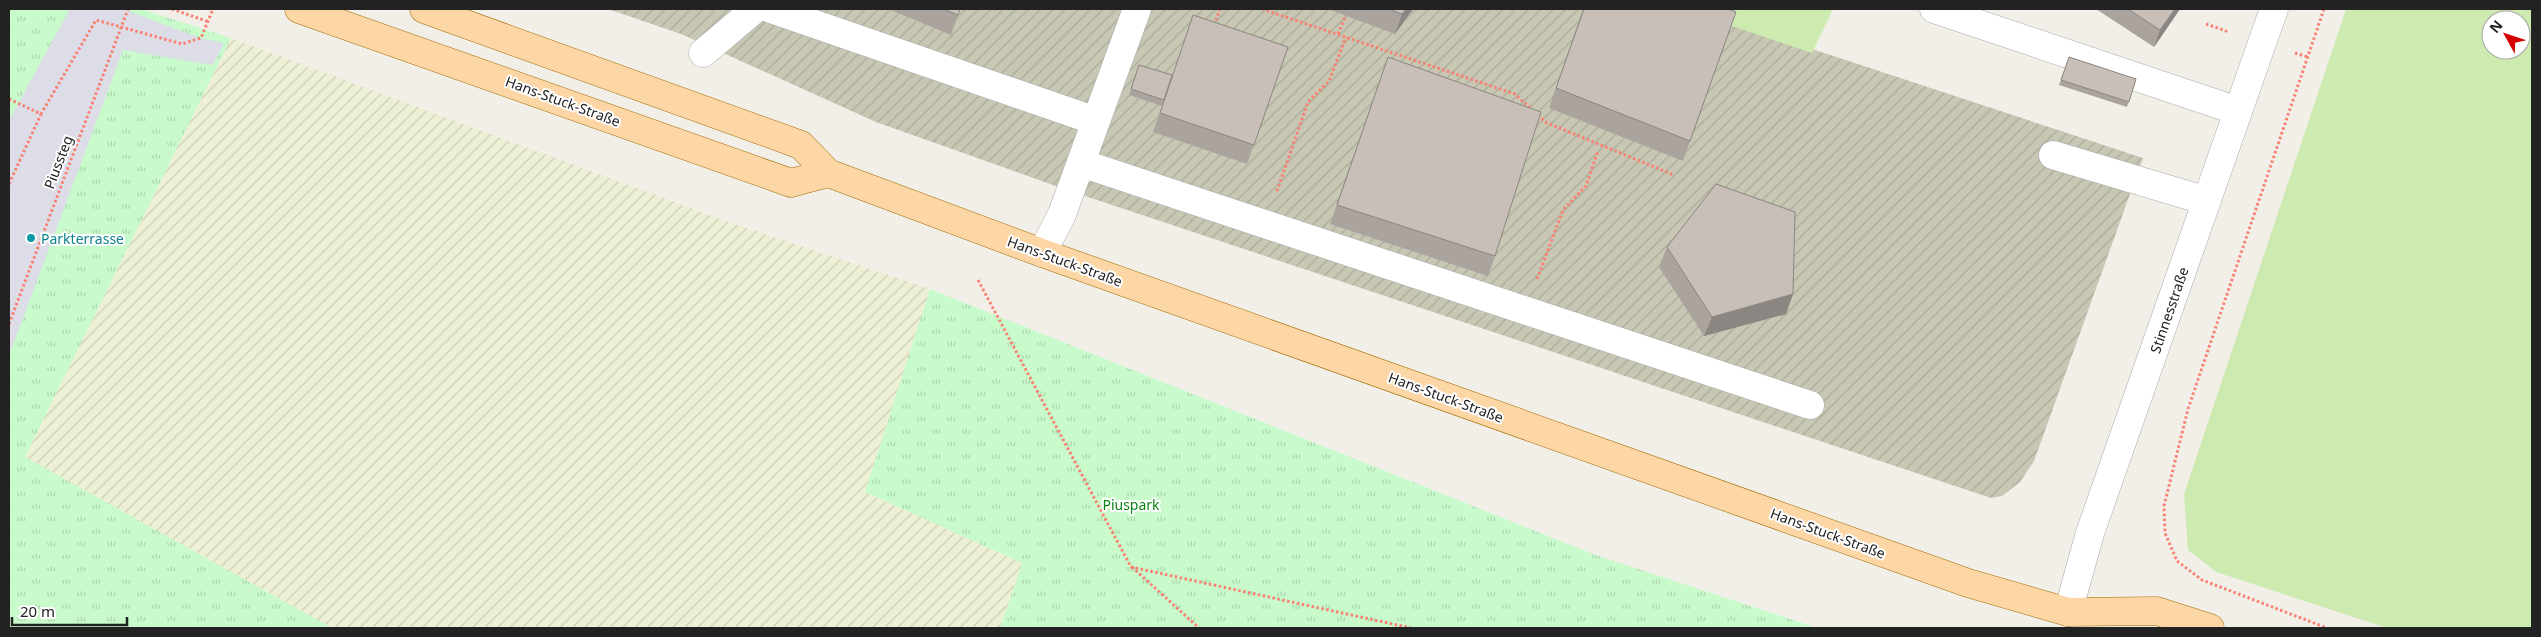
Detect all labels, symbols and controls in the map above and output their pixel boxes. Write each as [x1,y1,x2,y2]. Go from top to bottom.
north arrow [2481,10,2531,60]
text: N [2485,16,2507,37]
street label: Hans-Stuck-Straße [503,71,623,131]
street label: Piussteg [39,133,77,191]
place label: Parkterrasse [41,229,124,248]
street label: Hans-Stuck-Straße [1005,231,1125,291]
marker: Parkterrasse [25,232,37,244]
street label: Stinnesstraße [2145,264,2193,356]
street label: Hans-Stuck-Straße [1386,367,1506,427]
park label: Piuspark [1102,495,1160,514]
street label: Hans-Stuck-Straße [1768,503,1888,563]
scale bar [12,594,128,626]
text: 20 m [20,601,55,621]

